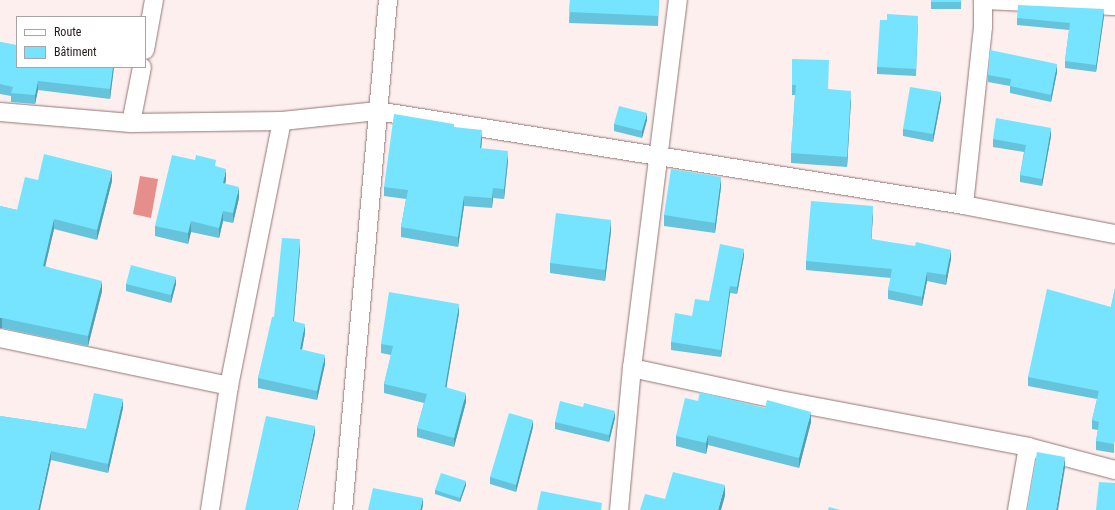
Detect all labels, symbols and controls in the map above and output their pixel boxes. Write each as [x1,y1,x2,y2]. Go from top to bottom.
legend [16,16,146,68]
text: Route [54,25,81,39]
text: Bâtiment [54,45,97,59]

